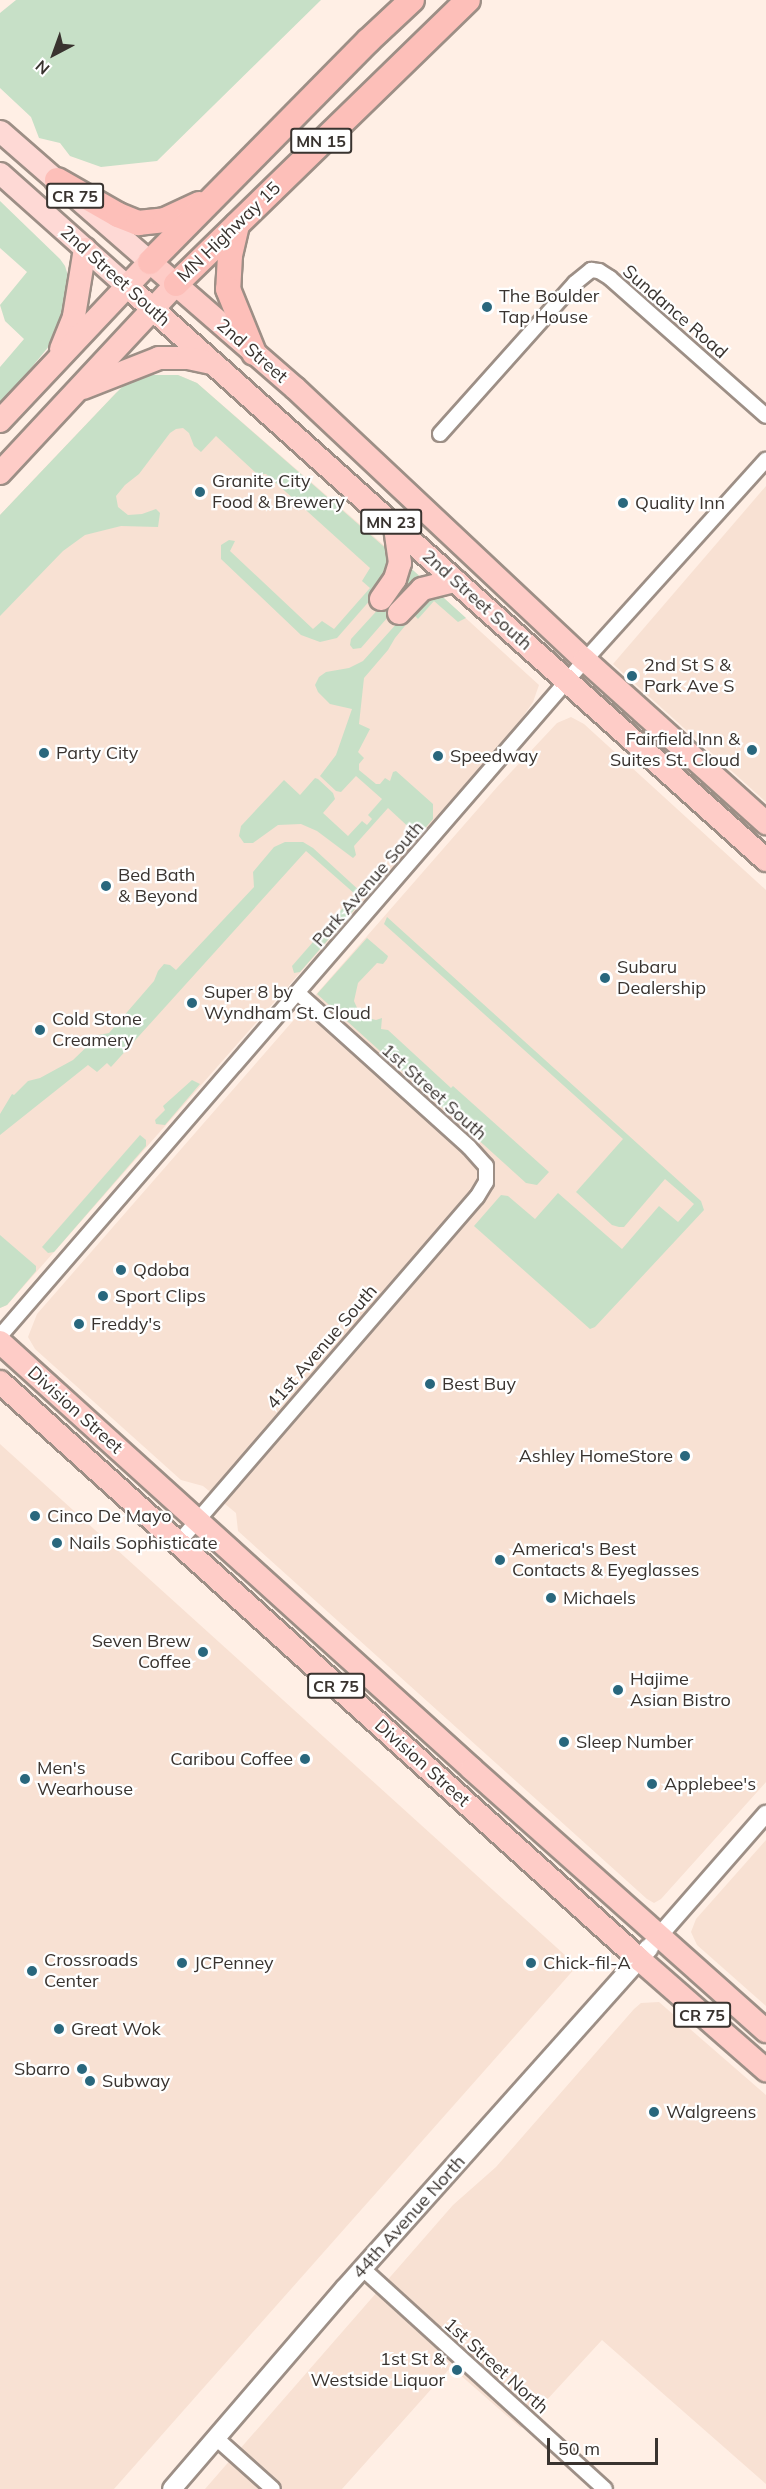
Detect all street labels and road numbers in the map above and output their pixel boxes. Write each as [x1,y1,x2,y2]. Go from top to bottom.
road number: MN 15 [290,128,352,154]
street label: MN Highway 15 [173,177,285,287]
road number: CR 75 [45,183,105,209]
street label: 2nd Street South [56,221,174,331]
street label: Sundance Road [618,261,732,363]
street label: 2nd Street [212,314,292,388]
road number: MN 23 [360,509,422,535]
street label: 2nd Street South [418,545,536,655]
street label: Park Avenue South [308,817,428,951]
street label: 1st Street South [377,1039,491,1145]
street label: 41st Avenue South [262,1280,382,1414]
street label: Division Street [23,1362,127,1458]
road number: CR 75 [306,1673,366,1699]
street label: Division Street [370,1715,474,1811]
road number: CR 75 [672,2002,732,2028]
street label: 44th Avenue North [348,2151,470,2283]
street label: 1st Street North [439,2314,553,2418]

